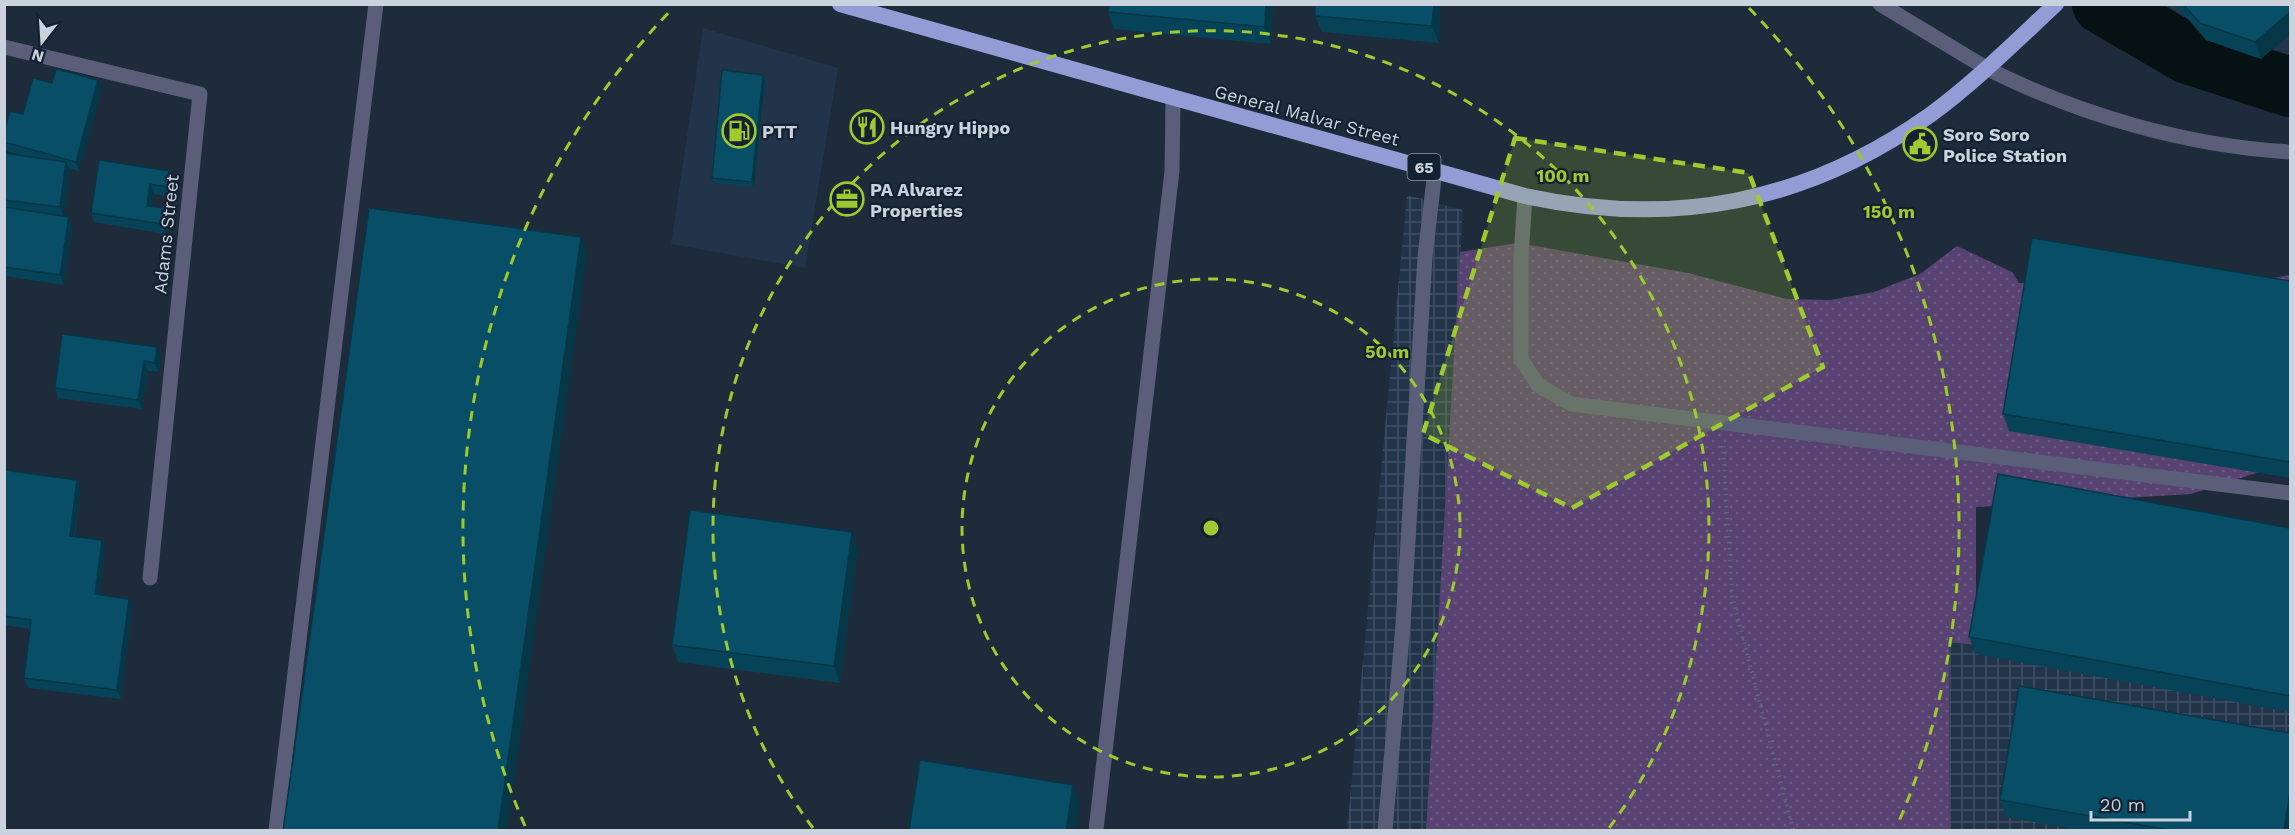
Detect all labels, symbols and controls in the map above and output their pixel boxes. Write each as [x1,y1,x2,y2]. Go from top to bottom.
north arrow [12,12,72,72]
text: N [29,45,46,67]
street label: General Malvar Street [1212,80,1402,150]
restaurant icon: Hungry Hippo [849,109,885,145]
fuel station icon: PTT [721,113,757,149]
place label: Hungry Hippo [890,117,1010,138]
place label: PTT [762,121,798,142]
place label: Soro Soro Police Station [1943,124,2067,166]
public building icon: Soro Soro Police Station [1902,126,1938,162]
road number: 65 [1408,154,1440,180]
text: 100 m [1536,165,1590,186]
street label: Adams Street [149,173,183,295]
place label: PA Alvarez Properties [870,179,963,221]
office icon: PA Alvarez Properties [829,181,865,217]
text: 150 m [1863,201,1915,222]
text: 50 m [1365,341,1409,362]
centre of rings [1201,518,1221,538]
scale bar [2091,784,2190,822]
text: 20 m [2100,794,2145,815]

